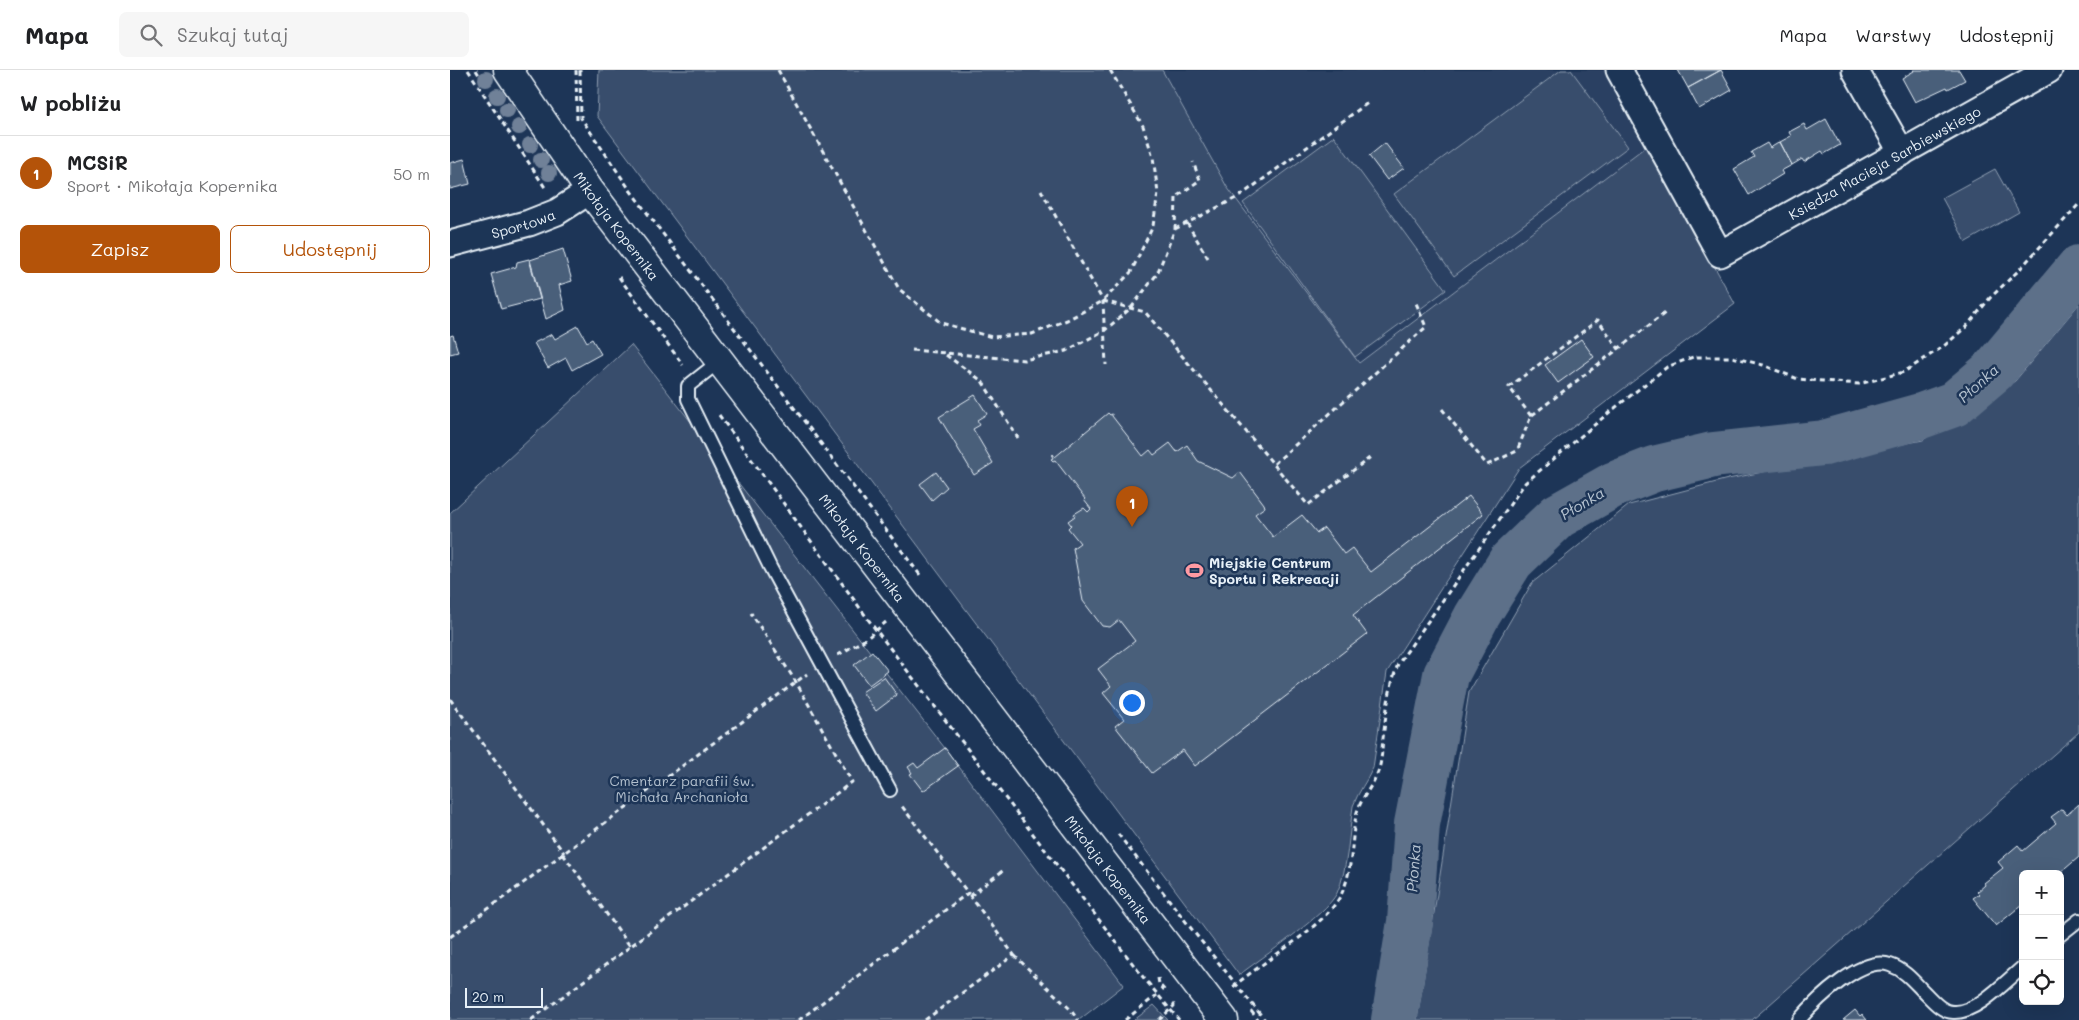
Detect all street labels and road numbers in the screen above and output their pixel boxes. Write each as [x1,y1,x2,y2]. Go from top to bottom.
street label: Księdza Macieja Sarbiewskiego [1785,101,1984,224]
street label: Mikołaja Kopernika [570,167,664,284]
street label: Sportowa [489,204,558,242]
street label: Mikołaja Kopernika [815,489,910,606]
street label: Mikołaja Kopernika [1061,811,1156,927]

